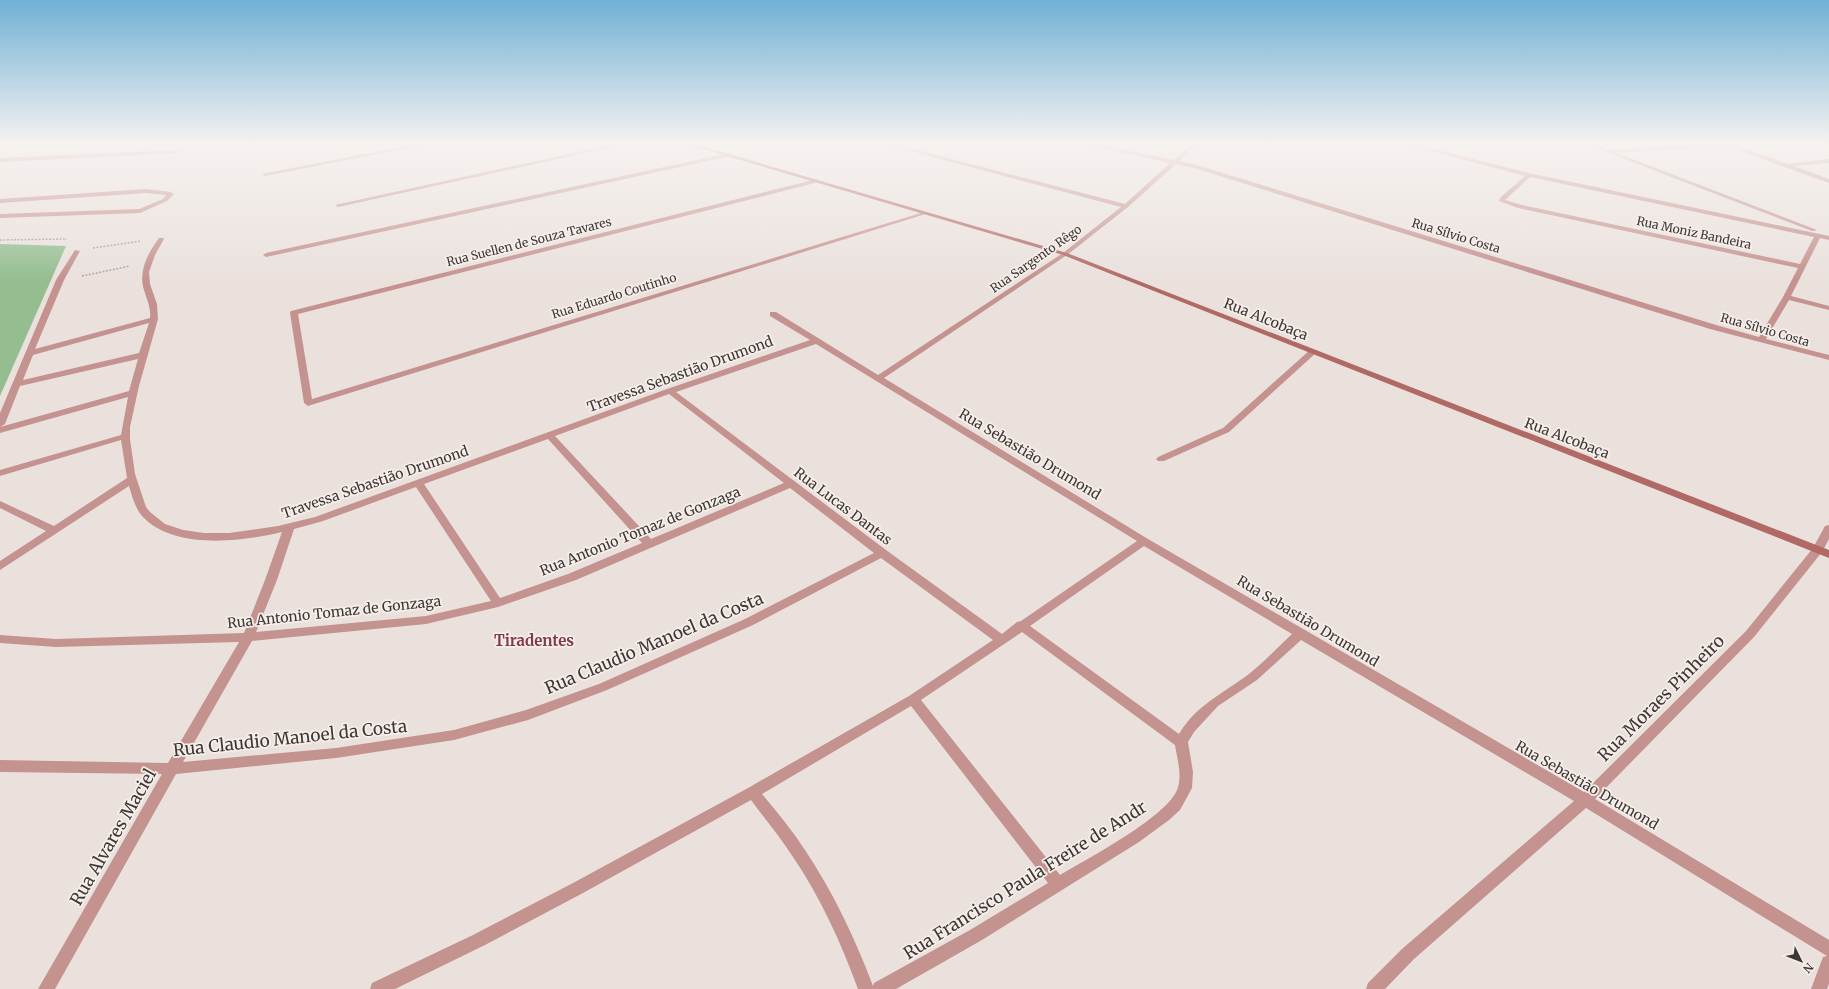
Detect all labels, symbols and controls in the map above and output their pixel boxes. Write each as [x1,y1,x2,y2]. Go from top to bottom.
street label: Rua Moniz Bandeira [1635,213,1753,252]
street label: Rua Suellen de Souza Tavares [445,214,613,269]
street label: Rua Sílvio Costa [1410,215,1503,256]
street label: Rua Sargento Rêgo [987,221,1084,296]
street label: Rua Eduardo Coutinho [550,269,678,322]
street label: Rua Alcobaça [1221,294,1311,344]
street label: Rua Sílvio Costa [1719,310,1812,350]
street label: Travessa Sebastião Drumond [585,332,776,416]
street label: Rua Sebastião Drumond [956,404,1105,504]
street label: Rua Alcobaça [1522,414,1612,463]
street label: Travessa Sebastião Drumond [279,441,471,522]
street label: Rua Lucas Dantas [790,463,896,549]
street label: Rua Antonio Tomaz de Gonzaga [537,482,743,580]
street label: Rua Sebastião Drumond [1234,571,1383,671]
street label: Rua Claudio Manoel da Costa [541,587,767,699]
street label: Rua Antonio Tomaz de Gonzaga [226,592,442,632]
street label: Rua Moraes Pinheiro [1593,630,1729,766]
district label: Tiradentes [494,631,574,650]
street label: Rua Claudio Manoel da Costa [172,715,408,761]
street label: Rua Sebastião Drumond [1512,737,1662,834]
street label: Rua Alvares Maciel [65,765,161,909]
street label: Rua Francisco Paula Freire de Andr [899,796,1151,964]
north arrow [1781,941,1821,981]
text: N [1800,960,1816,976]

